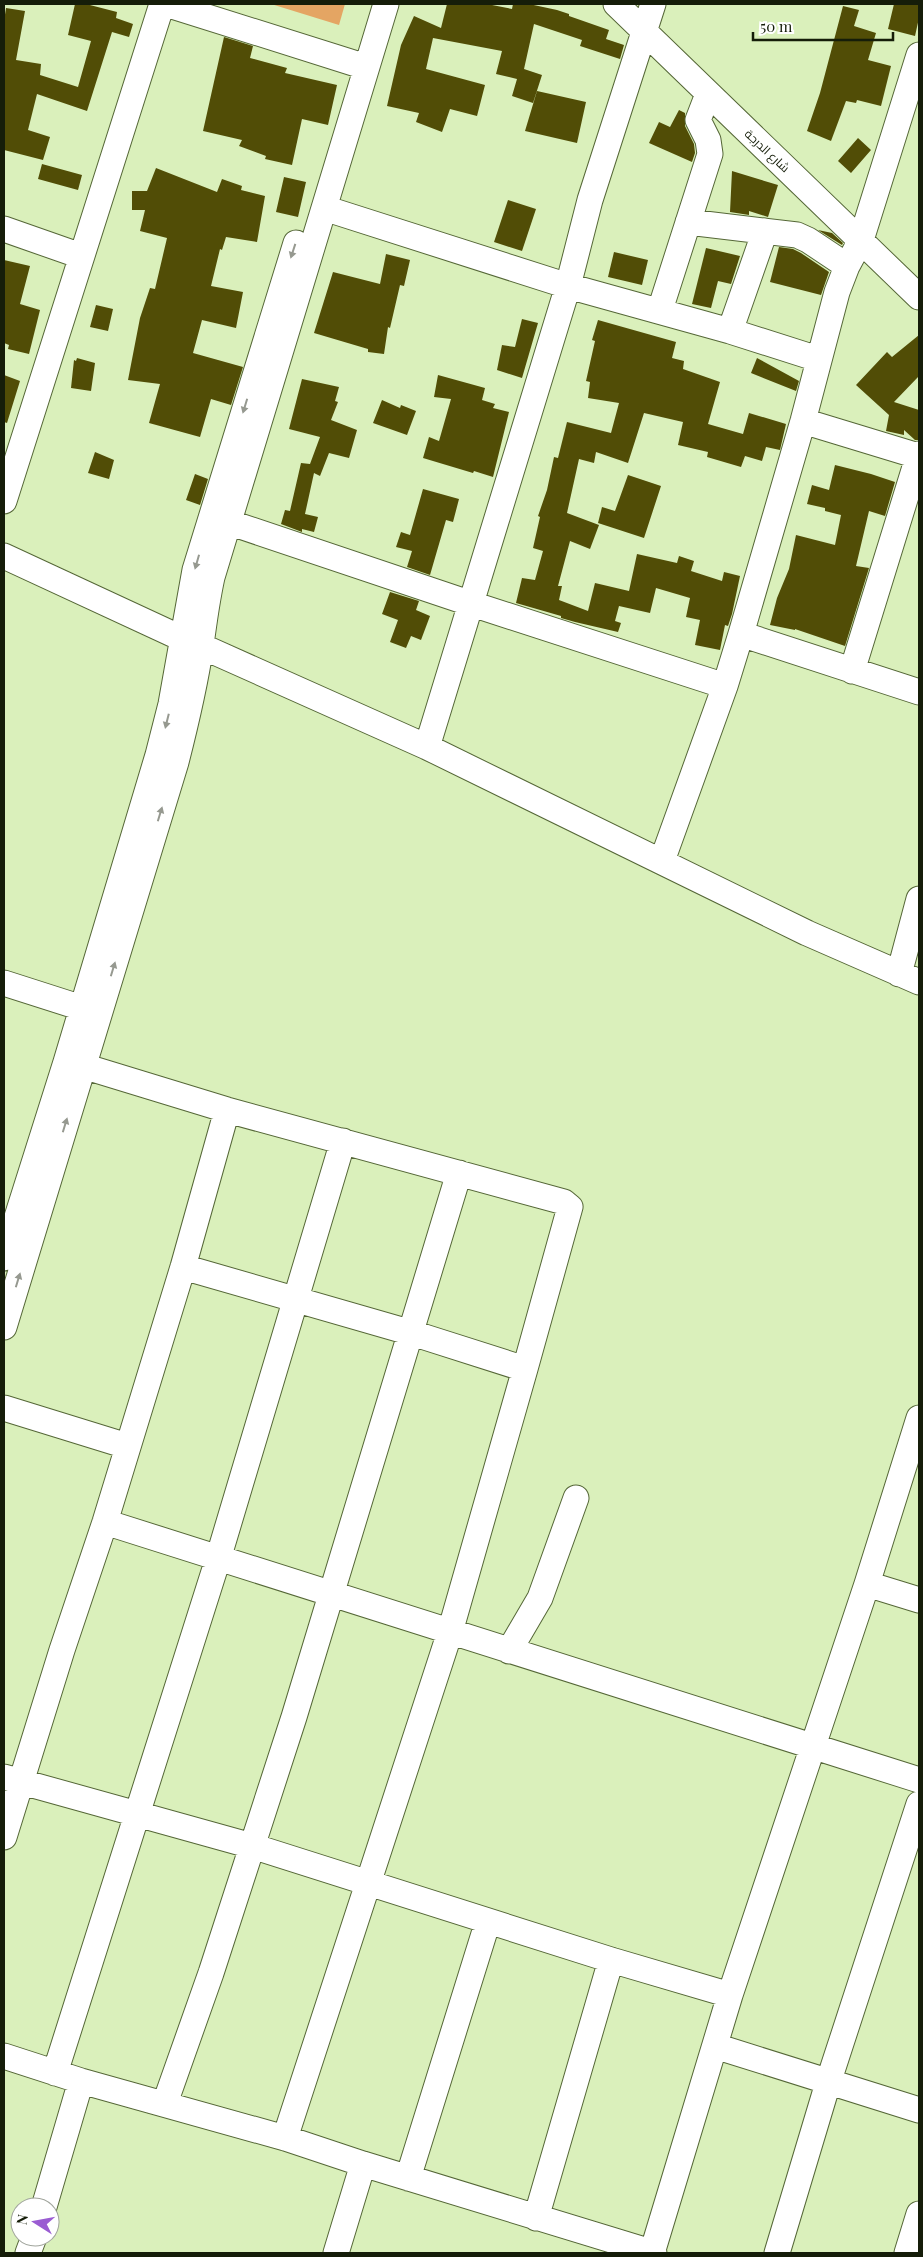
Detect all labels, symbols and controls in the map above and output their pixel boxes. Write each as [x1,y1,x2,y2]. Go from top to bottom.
scale bar [753,10,893,42]
text: 50 m [760,16,793,36]
street label: شارع الدرجة [741,125,794,176]
one-way arrow [289,244,296,259]
one-way arrow [240,399,248,414]
one-way arrow [193,554,201,569]
one-way arrow [163,714,171,729]
one-way arrow [157,806,164,821]
one-way arrow [109,961,117,976]
one-way arrow [62,1117,70,1132]
one-way arrow [14,1272,22,1287]
north arrow [10,2197,60,2247]
text: N [11,2213,32,2226]

